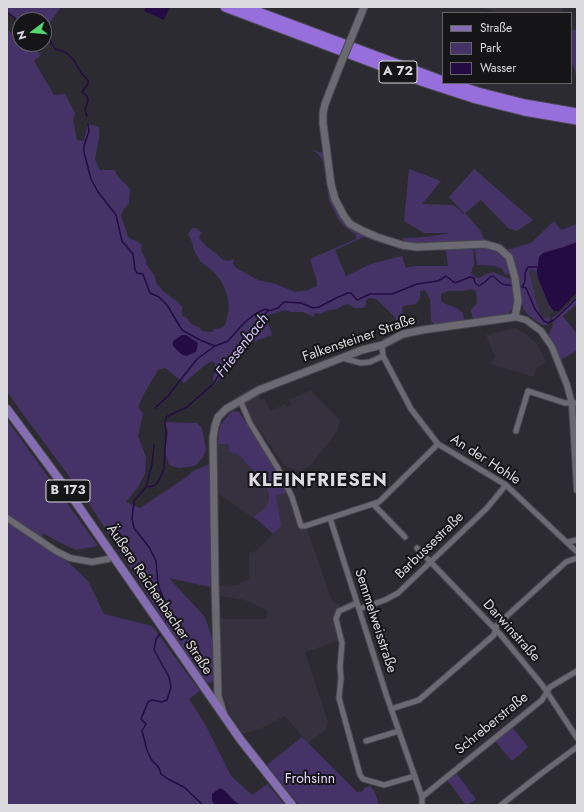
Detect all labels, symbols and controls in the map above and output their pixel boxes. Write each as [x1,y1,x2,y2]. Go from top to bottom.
north arrow [12,12,52,52]
legend [442,12,572,84]
text: Straße [480,19,512,37]
text: N [13,29,30,41]
text: Park [480,39,501,57]
text: Wasser [480,59,516,77]
road number: A 72 [379,61,417,83]
water label: Friesenbach [213,311,273,381]
street label: Falkensteiner Straße [300,312,418,366]
street label: An der Hohle [447,431,523,489]
district label: KLEINFRIESEN [248,471,388,493]
road number: B 173 [46,480,90,502]
street label: Barbussestraße [392,509,468,583]
street label: Äußere Reichenbacher Straße [102,522,216,678]
street label: Semmelweisstraße [350,567,400,675]
street label: Darwinstraße [479,597,543,665]
street label: Schreberstraße [452,689,532,759]
park label: Frohsinn [285,772,335,788]

